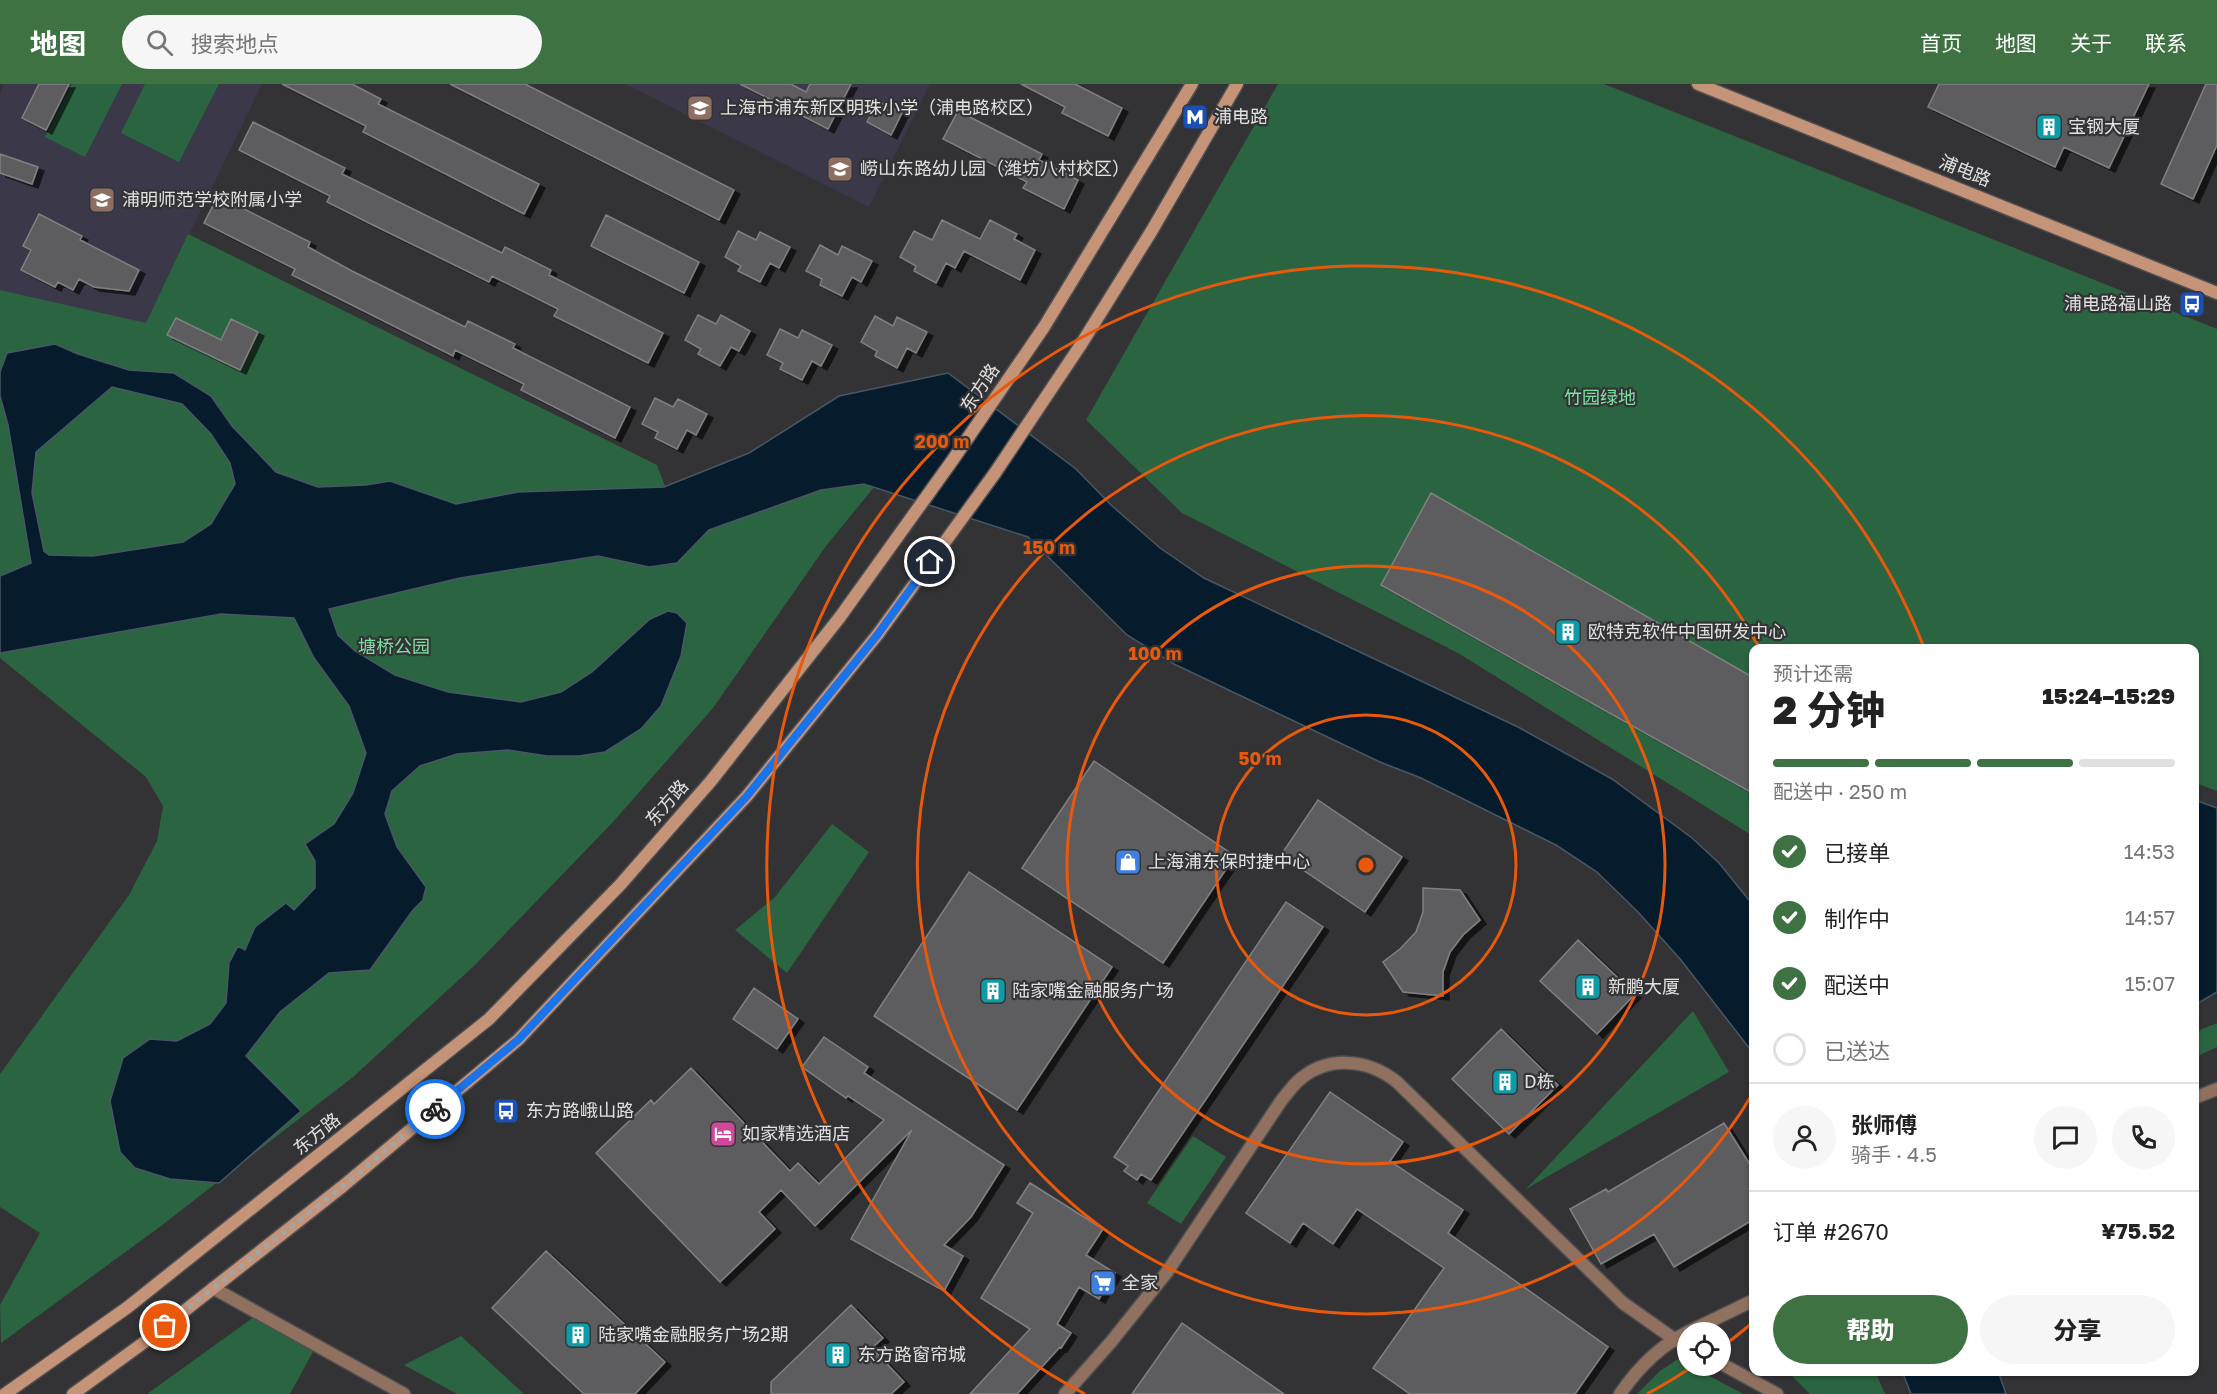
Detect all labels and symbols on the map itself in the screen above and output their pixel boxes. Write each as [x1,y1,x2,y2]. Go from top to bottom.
school or university icon: 上海市浦东新区明珠小学（浦电路校区） [685,93,715,123]
place label: 上海市浦东新区明珠小学（浦电路校区） [720,96,1044,118]
metro station icon: 浦电路 [1180,102,1210,132]
place label: 浦电路 [1214,105,1268,127]
building icon: 宝钢大厦 [2034,112,2064,142]
place label: 宝钢大厦 [2068,115,2140,137]
street label: 浦电路 [1936,150,1995,190]
school or university icon: 崂山东路幼儿园（潍坊八村校区） [825,154,855,184]
place label: 崂山东路幼儿园（潍坊八村校区） [860,157,1130,179]
school or university icon: 浦明师范学校附属小学 [87,185,117,215]
place label: 浦明师范学校附属小学 [122,188,302,210]
bus stop icon: 浦电路福山路 [2177,289,2207,319]
place label: 浦电路福山路 [2064,292,2172,314]
street label: 东方路 [955,359,1003,416]
park label: 竹园绿地 [1564,386,1636,408]
text: 200 m [915,430,969,452]
pin [904,536,955,587]
text: 150 m [1023,536,1075,558]
building icon: 欧特克软件中国研发中心 [1553,617,1583,647]
place label: 欧特克软件中国研发中心 [1588,620,1786,642]
park label: 塘桥公园 [358,635,430,657]
text: 100 m [1129,642,1181,664]
text: 50 m [1239,747,1281,769]
street label: 东方路 [640,775,692,830]
shop icon: 上海浦东保时捷中心 [1113,847,1143,877]
place label: 上海浦东保时捷中心 [1148,850,1310,872]
centre of rings [1356,855,1376,875]
building icon: 新鹏大厦 [1573,972,1603,1002]
place label: 新鹏大厦 [1608,975,1680,997]
building icon: 陆家嘴金融服务广场 [978,976,1008,1006]
place label: 陆家嘴金融服务广场 [1012,979,1174,1001]
building icon: D栋 [1490,1067,1520,1097]
place label: D栋 [1524,1070,1555,1092]
courier [405,1079,465,1139]
bus stop icon: 东方路峨山路 [491,1096,521,1126]
place label: 东方路峨山路 [526,1099,634,1121]
street label: 东方路 [288,1108,344,1159]
hotel icon: 如家精选酒店 [708,1119,738,1149]
place label: 如家精选酒店 [742,1122,850,1144]
supermarket icon: 全家 [1088,1268,1118,1298]
place label: 全家 [1122,1271,1158,1293]
pin [139,1300,190,1351]
building icon: 陆家嘴金融服务广场2期 [563,1320,593,1350]
place label: 陆家嘴金融服务广场2期 [598,1323,788,1345]
building icon: 东方路窗帘城 [823,1340,853,1370]
place label: 东方路窗帘城 [858,1343,966,1365]

